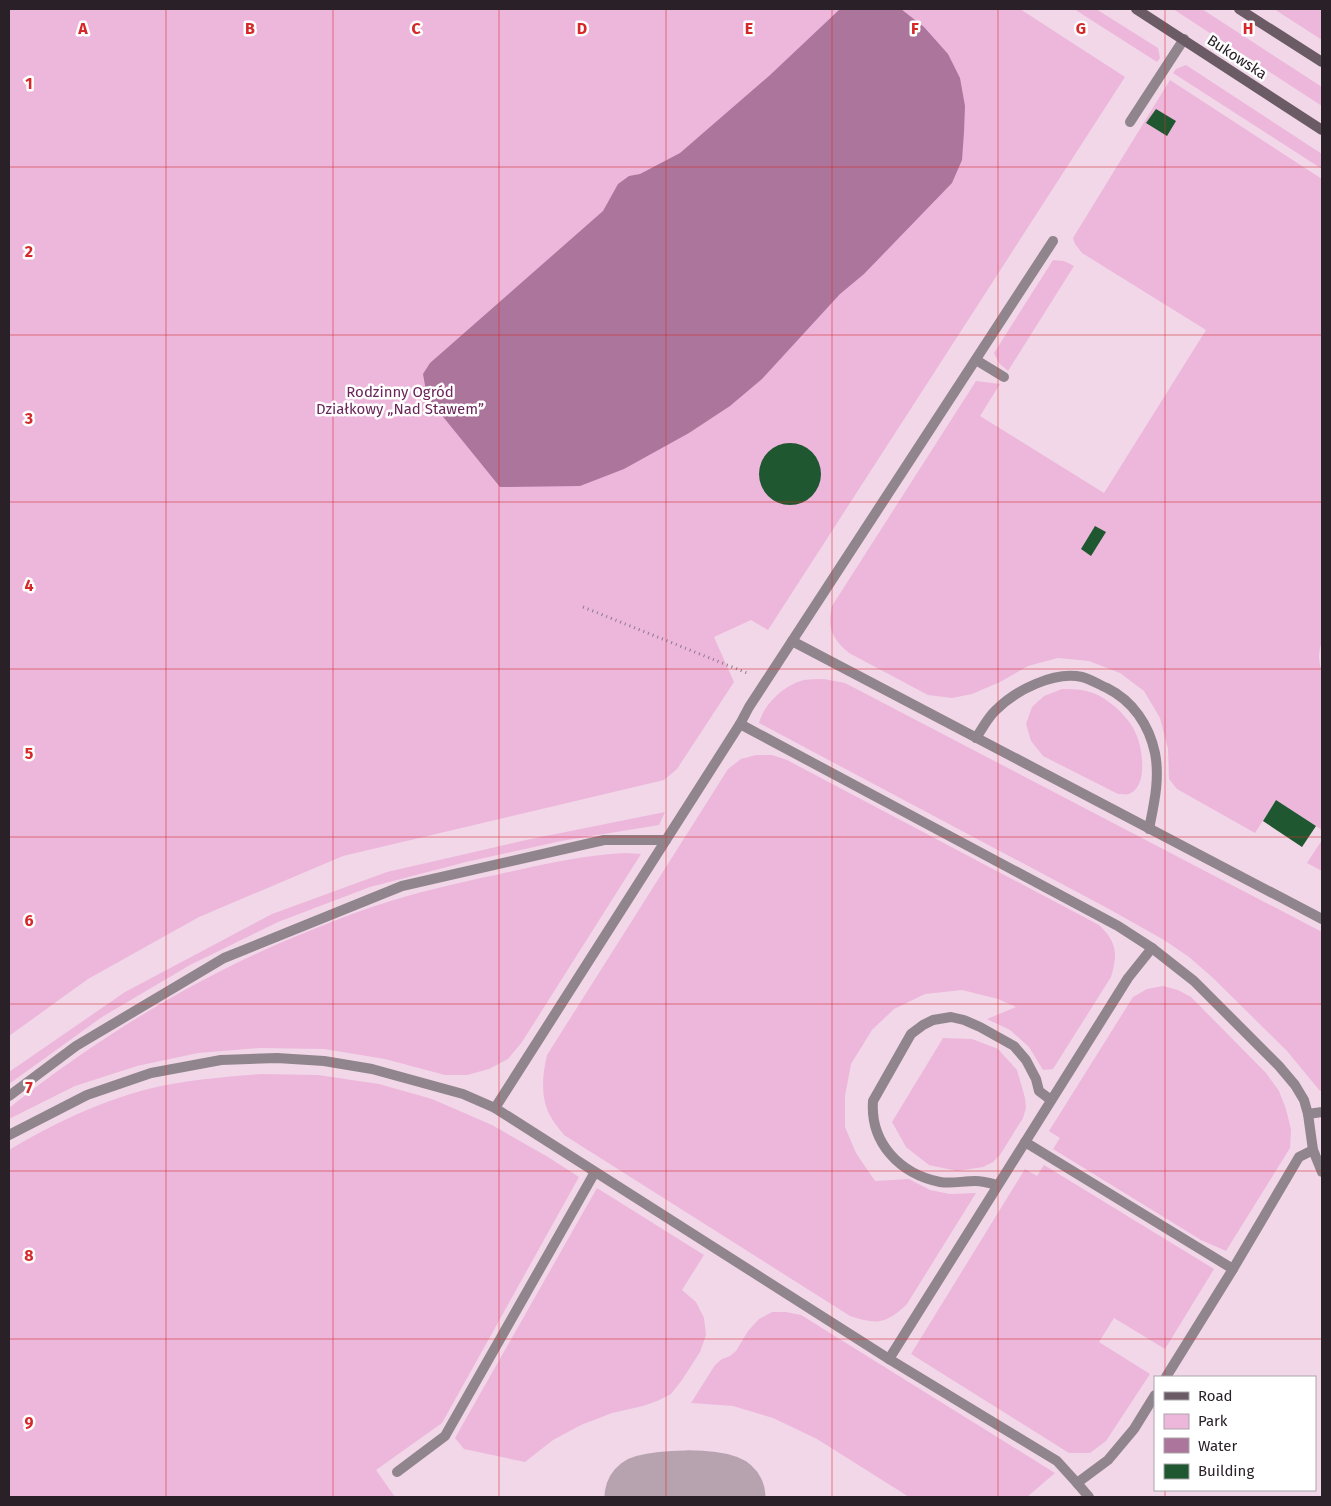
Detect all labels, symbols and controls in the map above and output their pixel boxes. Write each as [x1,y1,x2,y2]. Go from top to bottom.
text: A [77,19,88,38]
text: B [245,19,255,38]
text: C [411,19,421,38]
text: D [577,19,587,38]
text: E [745,19,753,38]
text: F [911,19,919,38]
text: G [1076,19,1086,38]
text: H [1243,19,1253,38]
street label: Bukowska [1204,31,1270,83]
text: 1 [25,74,33,93]
text: 2 [25,242,33,261]
park label: Rodzinny Ogród Działkowy „Nad Stawem” [316,383,484,418]
text: 3 [24,409,33,428]
text: 4 [24,576,34,595]
text: 5 [25,744,34,763]
text: 6 [24,911,34,930]
text: 7 [25,1078,33,1097]
text: 8 [24,1246,34,1265]
legend [1154,1376,1316,1491]
text: Road [1198,1387,1233,1405]
text: Park [1198,1412,1228,1430]
text: 9 [25,1413,34,1432]
text: Water [1198,1437,1237,1455]
text: Building [1198,1462,1254,1480]

